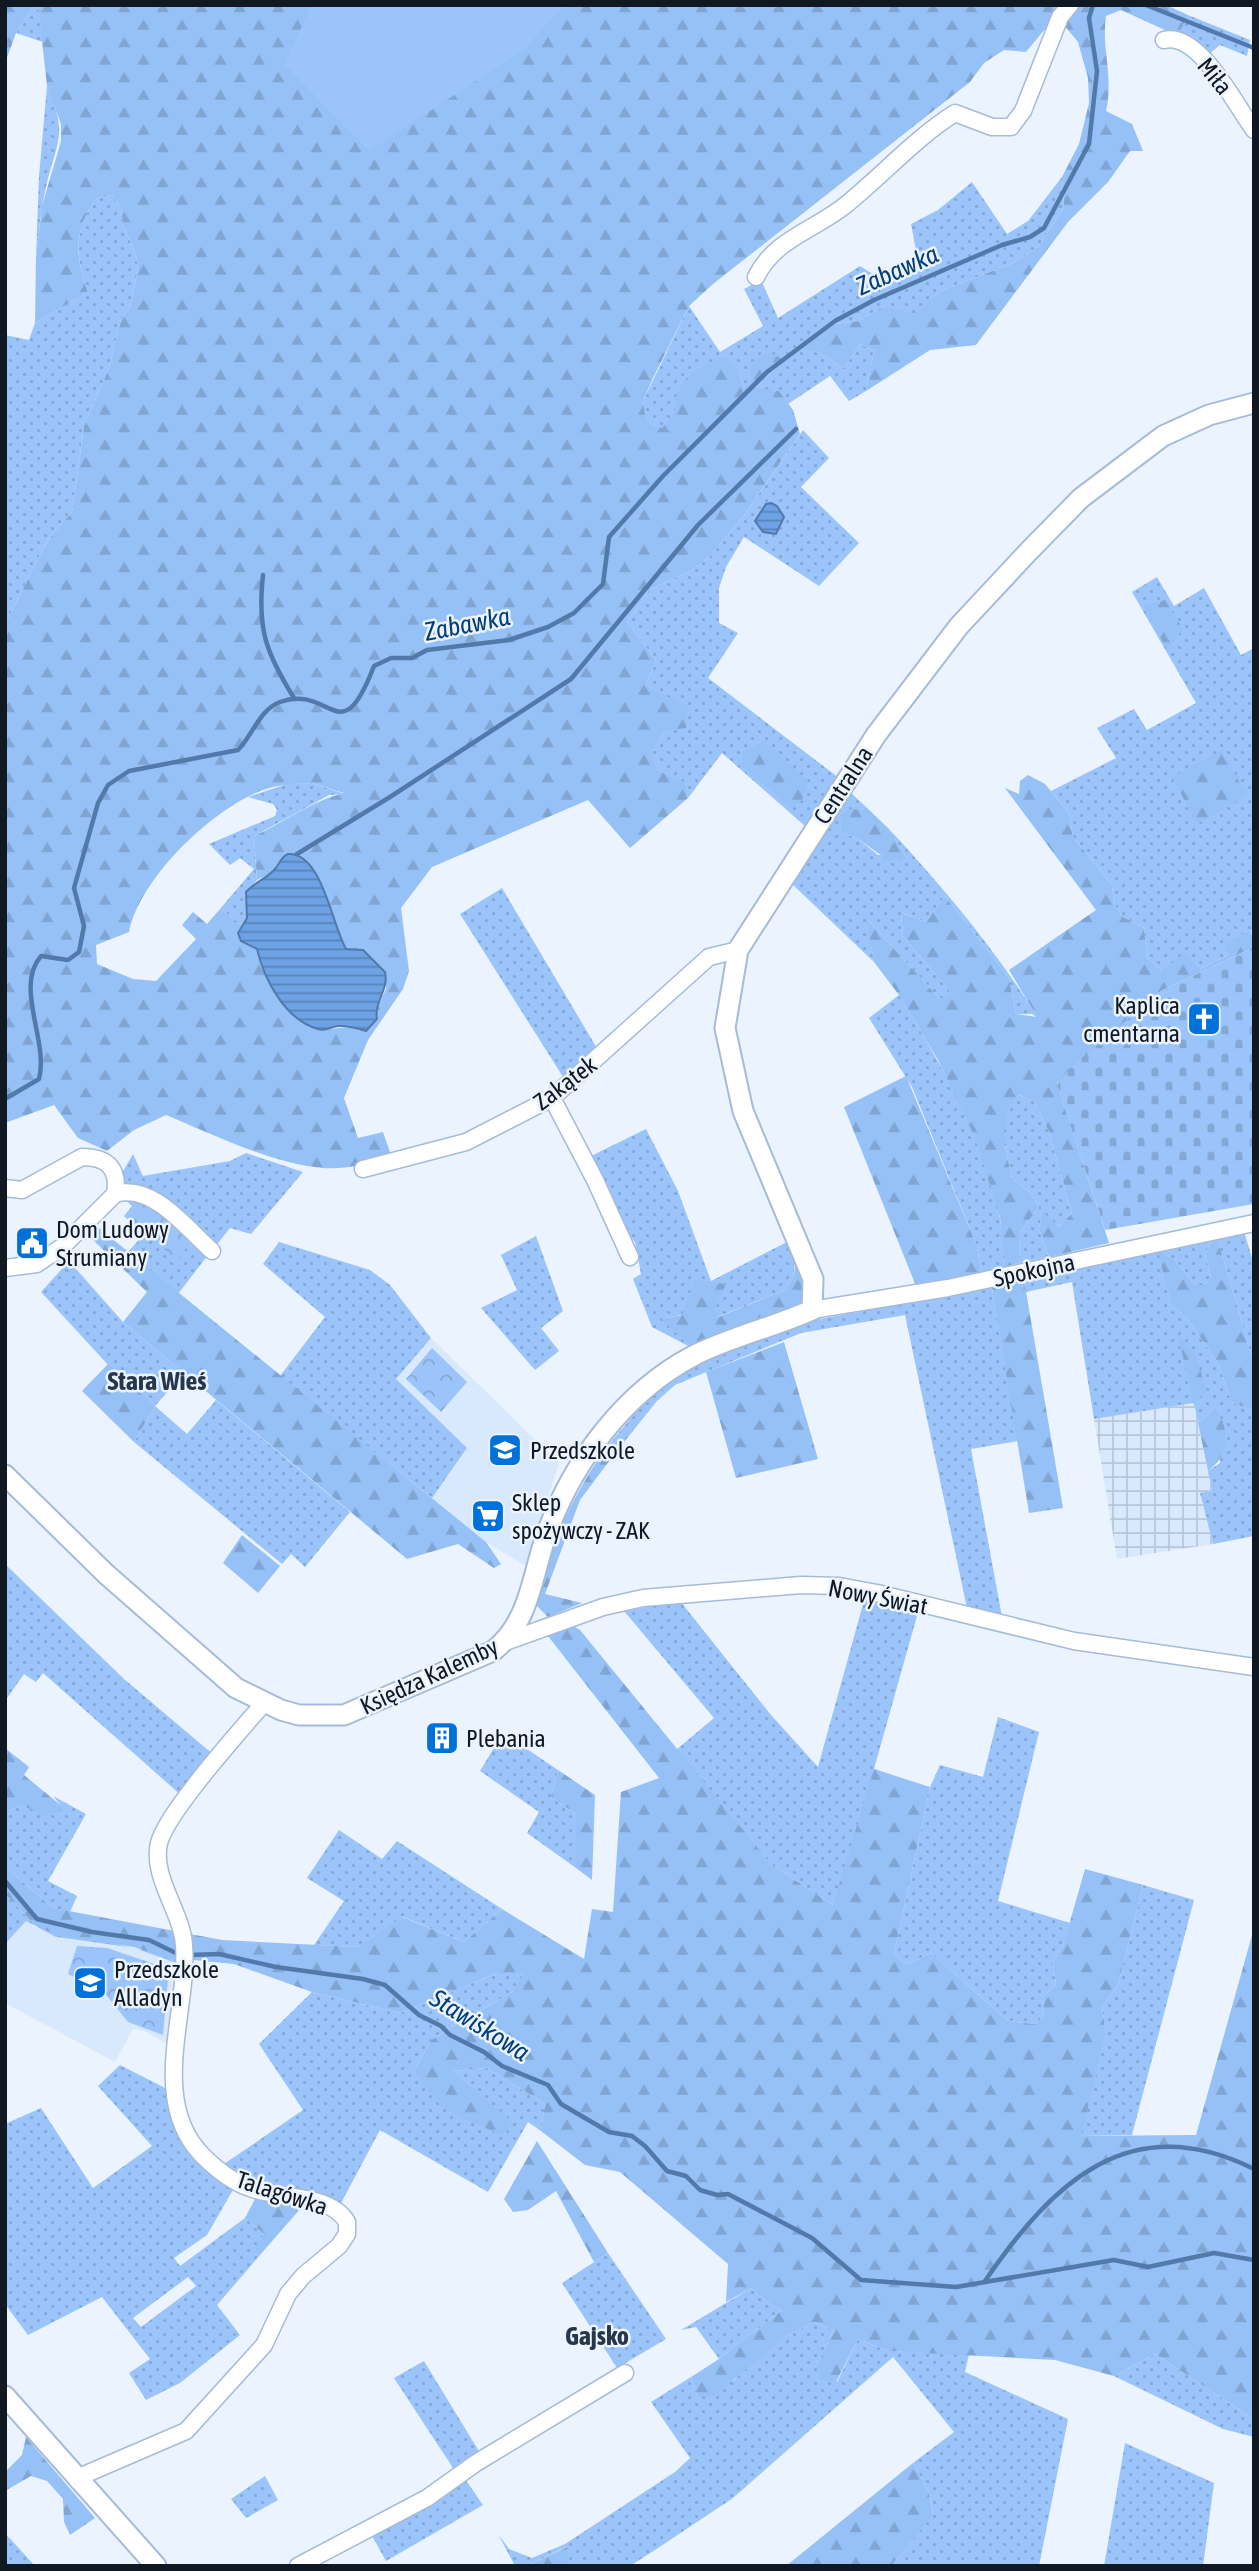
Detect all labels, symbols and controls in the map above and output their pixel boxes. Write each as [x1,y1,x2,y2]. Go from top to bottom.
street label: Miła [1192,52,1238,100]
water label: Zabawka [851,239,943,301]
water label: Zabawka [422,601,512,647]
street label: Centralna [808,741,878,829]
place label: Kaplica cmentarna [1083,992,1180,1047]
church icon: Kaplica cmentarna [1185,1000,1223,1038]
street label: Zakątek [528,1050,602,1115]
place label: Dom Ludowy Strumiany [56,1216,169,1271]
public building icon: Dom Ludowy Strumiany [13,1224,51,1262]
street label: Spokojna [991,1248,1077,1292]
district label: Stara Wieś [107,1366,207,1396]
school or university icon: Przedszkole [486,1431,524,1469]
place label: Przedszkole [530,1437,635,1464]
place label: Sklep spożywczy - ZAK [512,1489,650,1544]
supermarket icon: Sklep spożywczy - ZAK [469,1497,507,1535]
street label: Nowy Świat [826,1574,930,1620]
street label: Księdza Kalemby [356,1632,502,1720]
building icon: Plebania [423,1719,461,1757]
place label: Plebania [466,1725,546,1752]
place label: Przedszkole Alladyn [114,1956,219,2011]
school or university icon: Przedszkole Alladyn [71,1964,109,2002]
water label: Stawiskowa [424,1982,535,2067]
street label: Talagówka [233,2166,331,2220]
district label: Gajsko [565,2321,629,2351]

